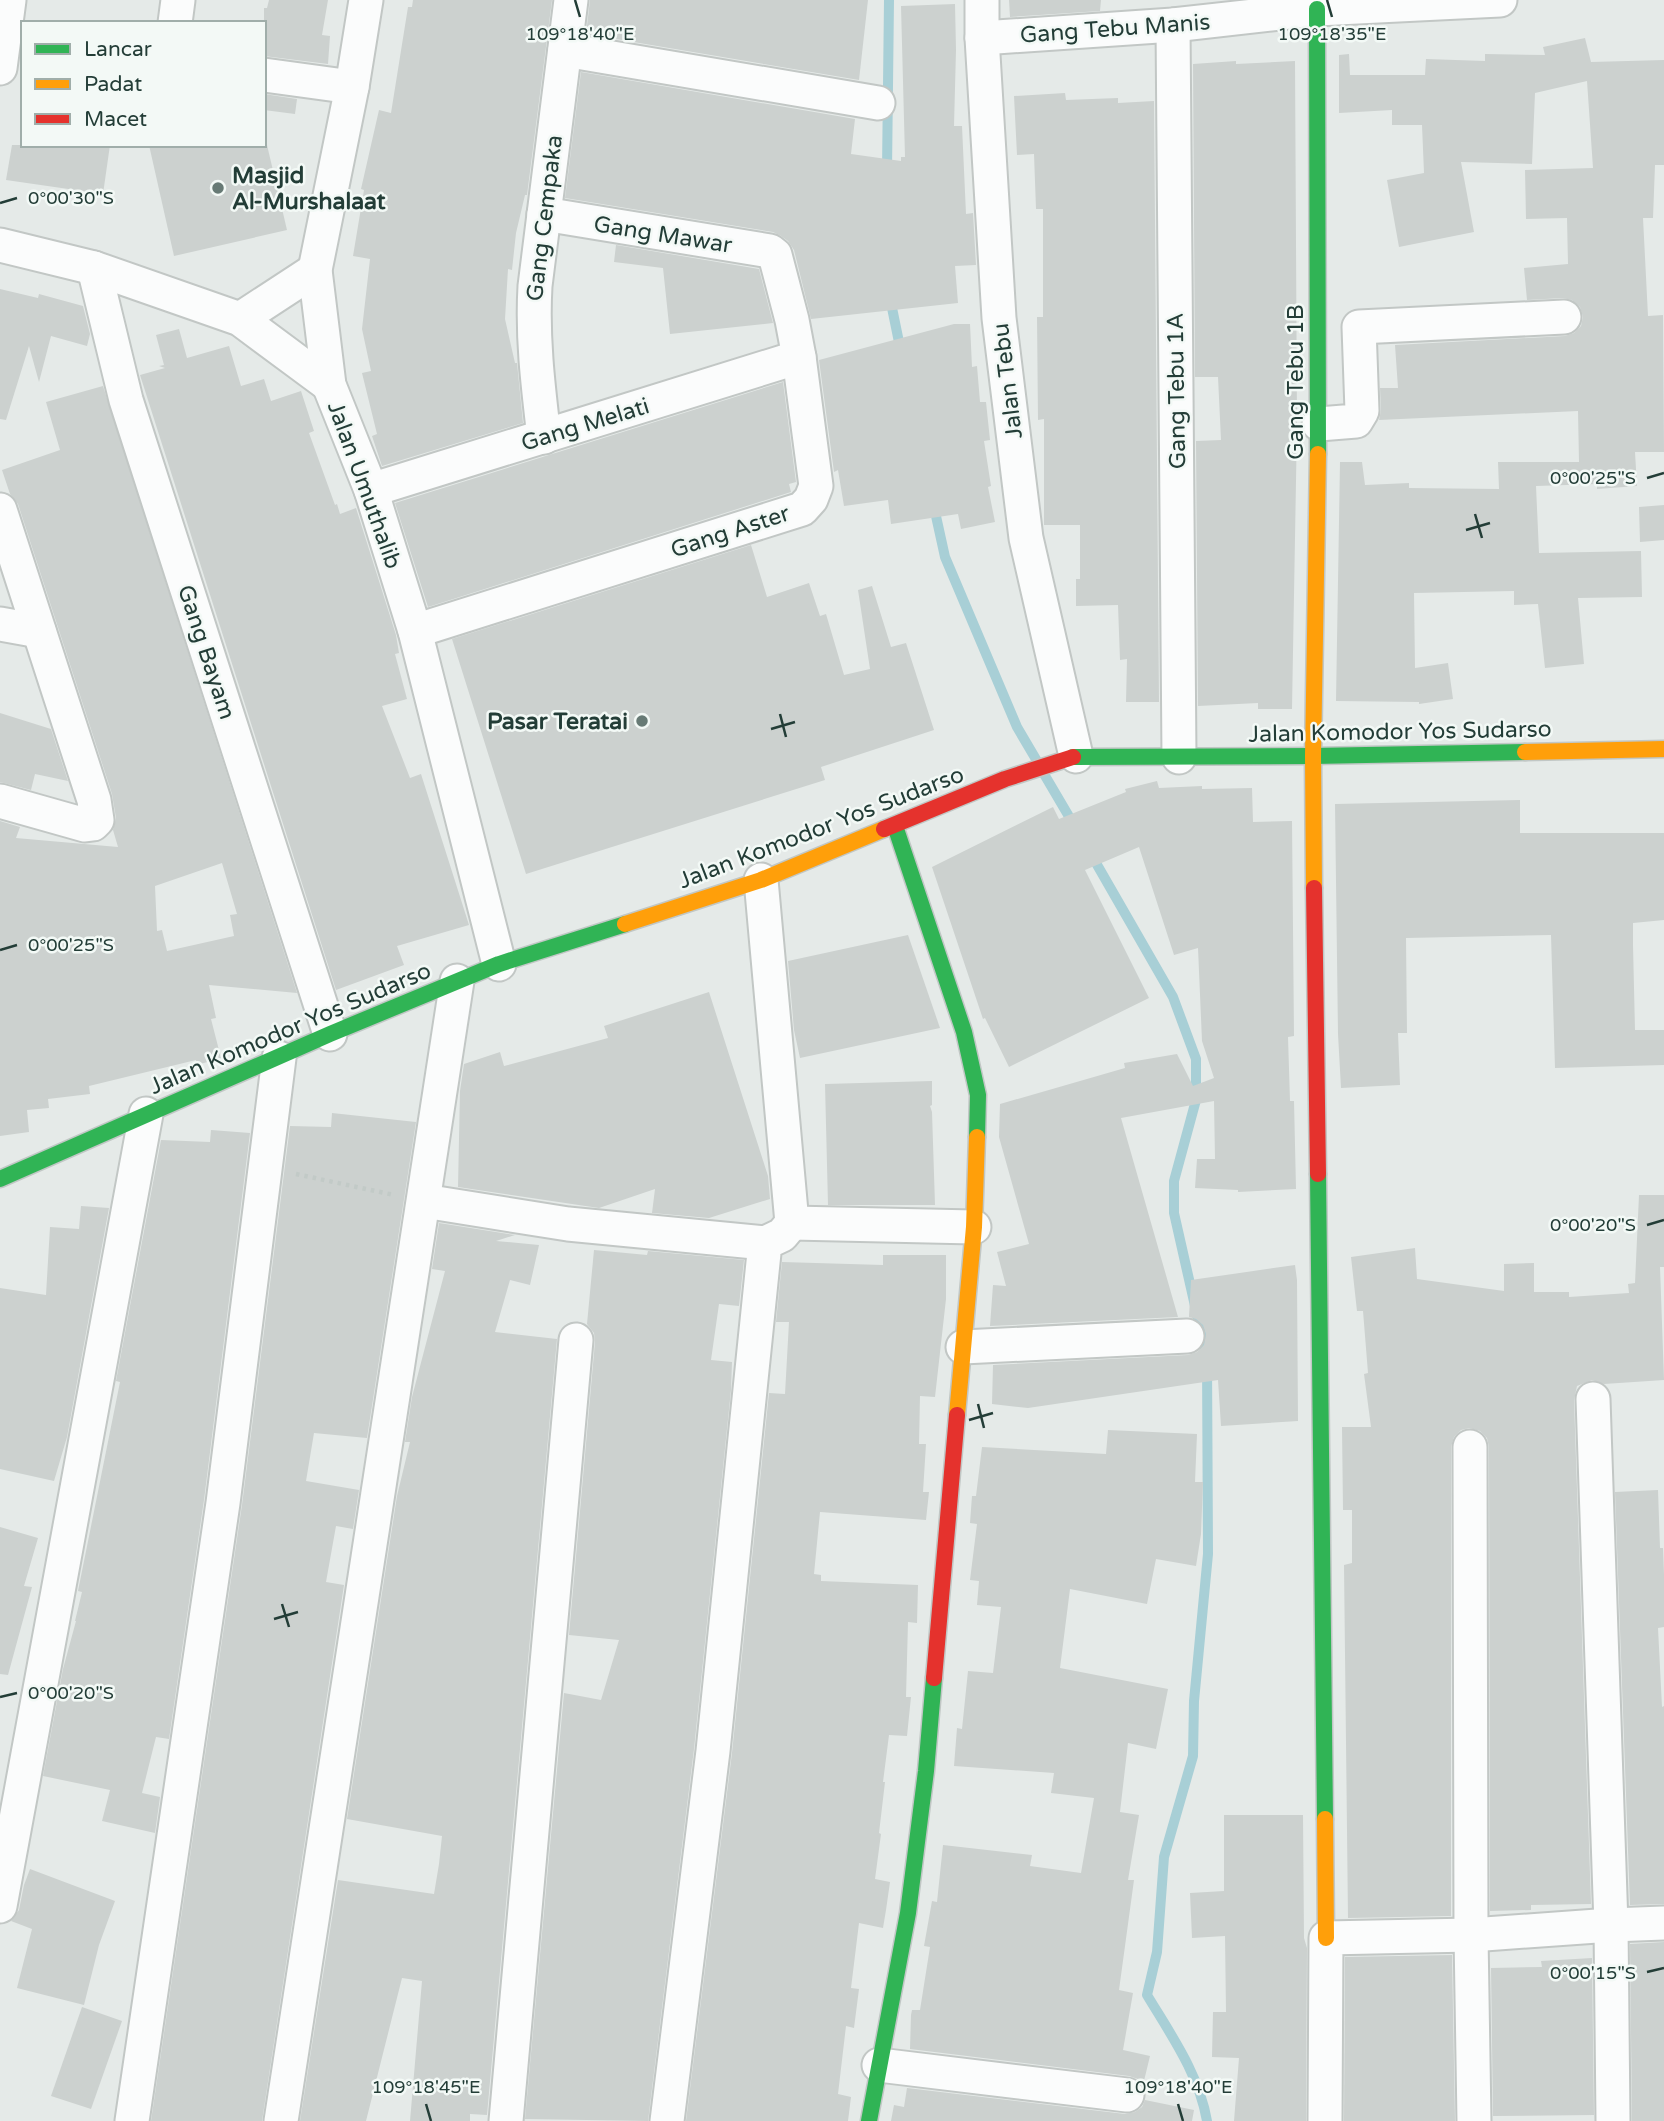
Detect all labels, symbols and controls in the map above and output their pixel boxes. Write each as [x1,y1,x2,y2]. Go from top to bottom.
street label: Gang Tebu Manis [1019,8,1211,50]
legend [21,21,266,147]
text: 109°18'40"E [526,23,634,45]
text: 109°18'35"E [1278,23,1386,45]
text: Lancar [84,37,152,62]
text: Padat [84,72,142,97]
text: Macet [84,107,147,132]
street label: Gang Cempaka [521,133,569,303]
place label: Masjid Al-Murshalaat [232,162,386,216]
marker: Masjid Al-Murshalaat [210,180,226,196]
text: 0°00'30"S [28,187,114,209]
street label: Gang Mawar [592,210,734,260]
street label: Gang Tebu 1B [1282,304,1310,460]
street label: Gang Tebu 1A [1162,313,1192,469]
street label: Jalan Tebu [987,321,1029,440]
street label: Gang Melati [518,392,653,458]
street label: Jalan Umuthalib [321,398,407,573]
text: 0°00'25"S [1550,467,1636,489]
street label: Gang Aster [667,500,793,564]
street label: Gang Bayam [171,582,241,723]
place label: Pasar Teratai [487,708,628,736]
marker: Pasar Teratai [634,713,650,729]
street label: Jalan Komodor Yos Sudarso [1248,715,1552,749]
street label: Jalan Komodor Yos Sudarso [675,761,968,895]
text: 0°00'25"S [28,934,114,956]
street label: Jalan Komodor Yos Sudarso [145,957,435,1101]
text: 0°00'20"S [1550,1214,1636,1236]
text: 0°00'20"S [28,1682,114,1704]
text: 0°00'15"S [1550,1962,1636,1984]
text: 109°18'45"E [372,2076,480,2098]
text: 109°18'40"E [1124,2076,1232,2098]

